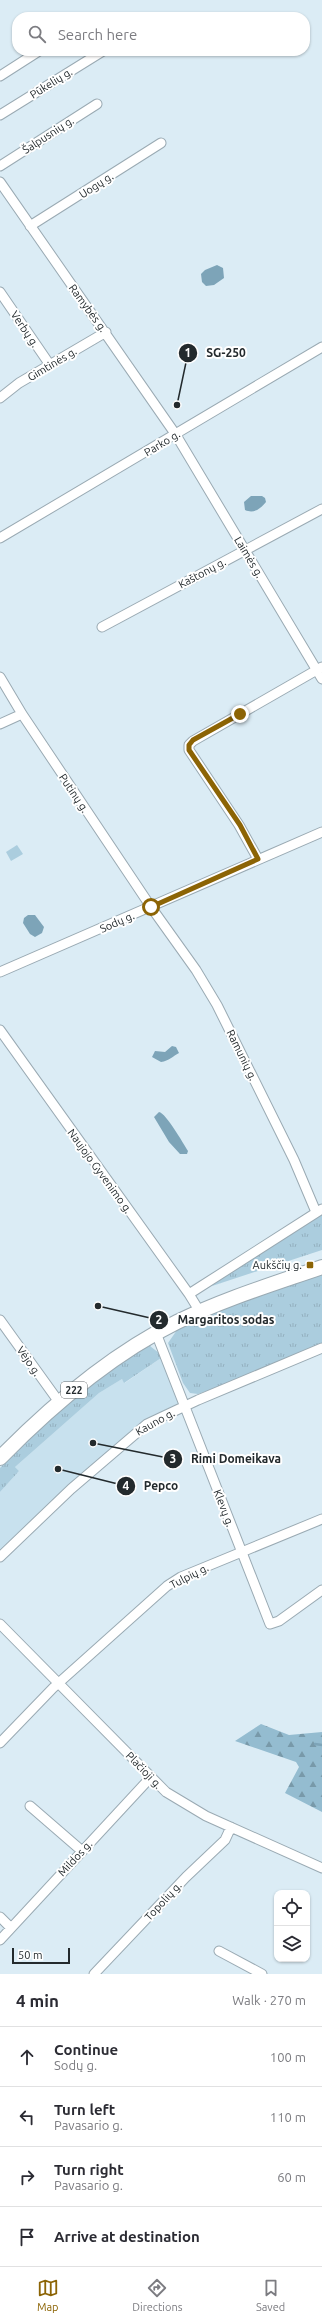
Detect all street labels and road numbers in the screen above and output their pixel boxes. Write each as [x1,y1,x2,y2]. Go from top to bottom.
street label: Pūkelių g. [28,65,74,101]
street label: Šalpusnių g. [20,113,76,156]
street label: Uogų g. [77,170,115,200]
street label: Ramybės g. [67,282,109,334]
street label: Verbų g. [9,309,41,349]
street label: Gimtinės g. [25,345,79,383]
street label: Parko g. [142,428,182,458]
street label: Laimės g. [232,534,266,580]
street label: Kaštonų g. [176,556,228,590]
street label: Putinų g. [57,771,91,815]
street label: Sodų g. [98,909,136,935]
street label: Ramunių g. [225,1028,259,1082]
street label: Naujojo Gyvenimo g. [65,1127,135,1215]
street label: Vėjo g. [15,1344,43,1378]
road number: 222 [61,1382,87,1398]
street label: Kauno g. [133,1406,177,1438]
street label: Klevų g. [211,1488,237,1528]
street label: Tulpių g. [168,1561,210,1591]
street label: Plačioji g. [124,1749,164,1791]
street label: Mildos g. [56,1838,94,1878]
street label: Topolių g. [142,1879,184,1923]

